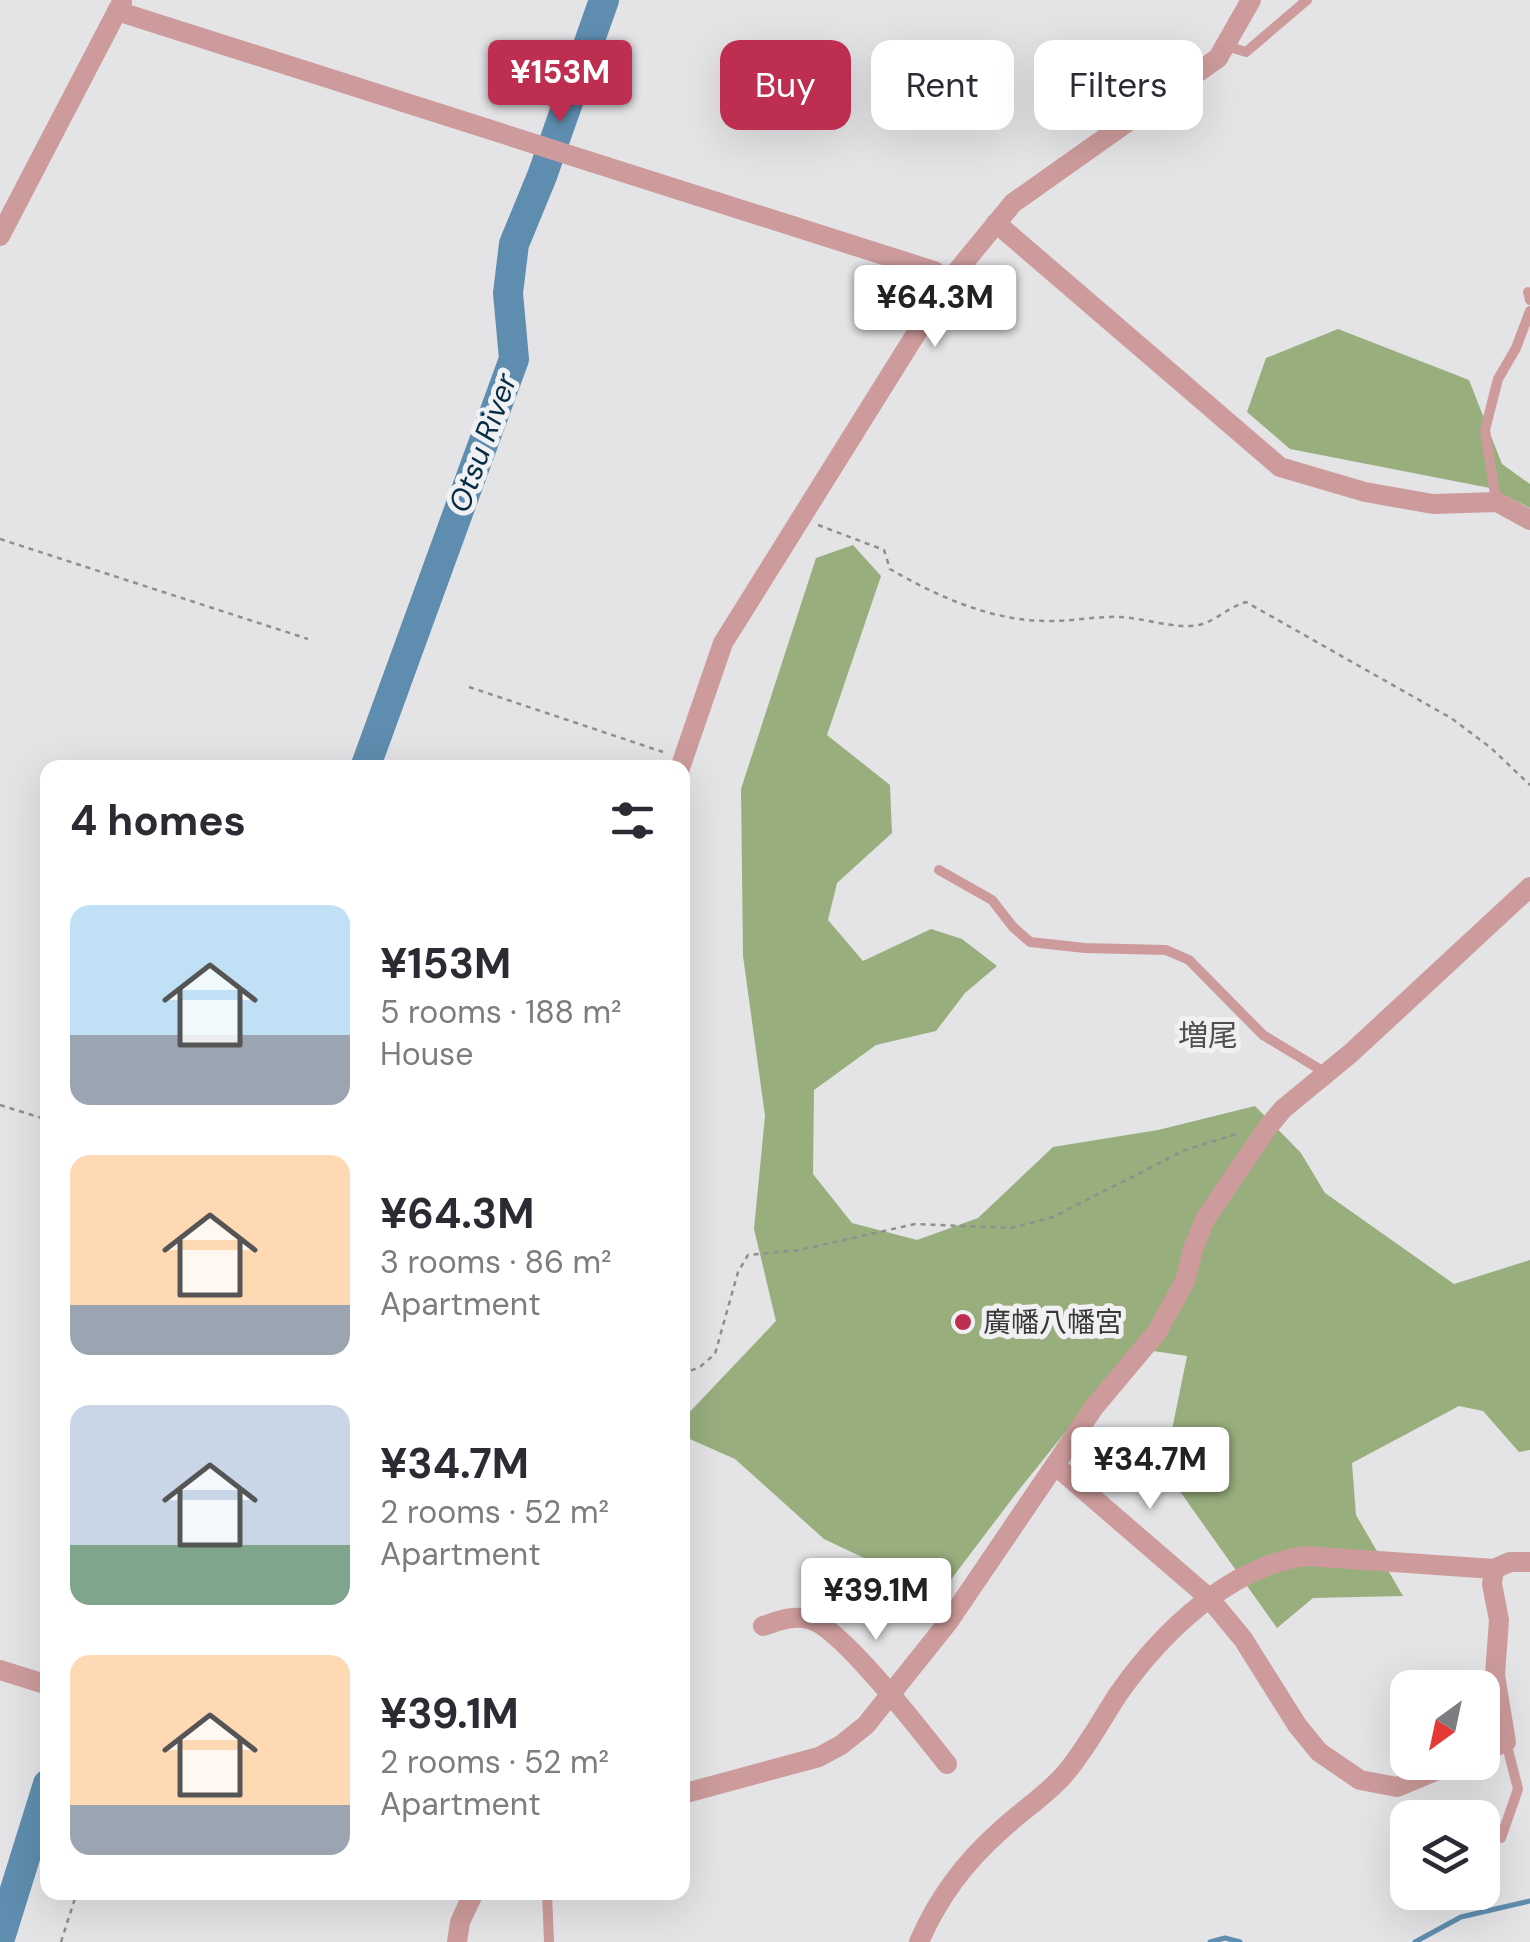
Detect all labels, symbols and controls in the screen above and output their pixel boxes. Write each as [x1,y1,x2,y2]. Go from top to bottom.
pin: ¥153M [490,40,630,125]
chip: Buy [720,40,851,130]
chip: Rent [871,40,1014,130]
chip: Filters [1034,40,1203,130]
text: ¥153M [510,51,610,93]
pin: ¥64.3M [854,265,1016,350]
text: ¥64.3M [876,276,994,318]
water label: Otsu River [439,367,526,518]
text: 4 homes [70,793,246,848]
icon: filters [605,793,660,848]
text: ¥153M [380,936,511,991]
icon: home [150,945,270,1065]
text: 5 rooms · 188 m² [380,991,622,1033]
district label: 増尾 [1178,1016,1238,1055]
text: House [380,1033,473,1075]
text: ¥64.3M [380,1186,534,1241]
icon: home [150,1195,270,1315]
text: 3 rooms · 86 m² [380,1241,612,1283]
text: Apartment [380,1283,541,1325]
place label: 廣幡八幡宮 [983,1304,1123,1341]
marker: 廣幡八幡宮 [952,1311,974,1333]
pin: ¥34.7M [1069,1427,1231,1512]
text: ¥34.7M [380,1436,529,1491]
text: ¥34.7M [1093,1438,1207,1480]
icon: home [150,1445,270,1565]
text: 2 rooms · 52 m² [380,1491,609,1533]
text: Apartment [380,1533,541,1575]
pin: ¥39.1M [795,1558,957,1643]
text: ¥39.1M [823,1569,929,1611]
north arrow [1390,1670,1500,1780]
map controls [1390,1670,1500,1910]
text: ¥39.1M [380,1686,519,1741]
icon: home [150,1695,270,1815]
text: 2 rooms · 52 m² [380,1741,609,1783]
text: Apartment [380,1783,541,1825]
button: layers [1390,1800,1500,1910]

